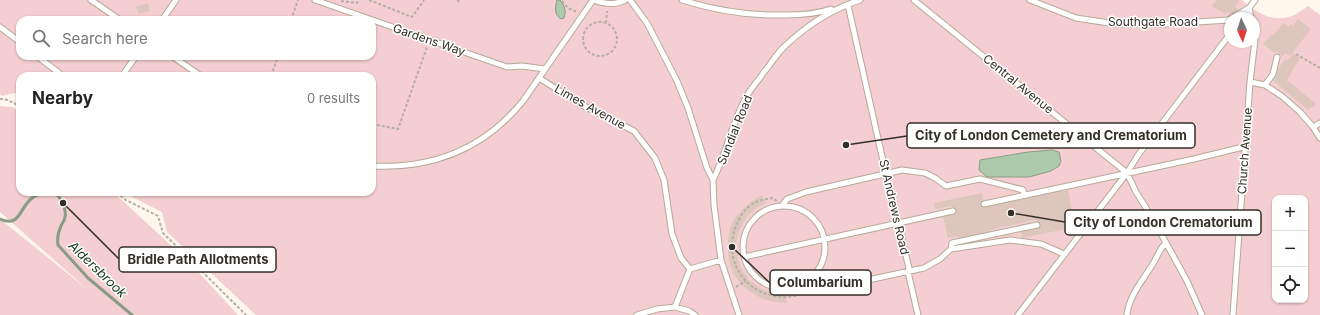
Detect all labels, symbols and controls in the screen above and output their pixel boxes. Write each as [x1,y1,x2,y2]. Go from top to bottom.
north arrow [1224,12,1260,48]
street label: Southgate Road [1108,14,1198,29]
search box [16,16,376,60]
street label: Gardens Way [391,20,468,59]
icon: search [30,27,52,49]
text: Search here [62,29,148,48]
street label: Central Avenue [980,51,1057,117]
street label: Limes Avenue [552,81,628,132]
text: Nearby [32,88,93,108]
text: 0 results [307,90,360,106]
street label: Sundial Road [714,93,755,167]
street label: Church Avenue [1234,107,1255,195]
callout: City of London Cemetery and Crematorium [907,123,1195,148]
text: City of London Cemetery and Crematorium [915,127,1187,143]
street label: St Andrews Road [876,158,913,256]
map controls [1272,195,1308,303]
button: + [1272,195,1308,231]
callout: City of London Crematorium [1065,210,1261,235]
text: City of London Crematorium [1073,214,1253,230]
button: − [1272,231,1308,267]
water label: Aldersbrook [65,237,131,301]
callout: Bridle Path Allotments [119,247,276,272]
text: Bridle Path Allotments [128,251,268,267]
button: locate [1272,267,1308,303]
callout: Columbarium [770,270,871,295]
text: Columbarium [777,274,863,290]

